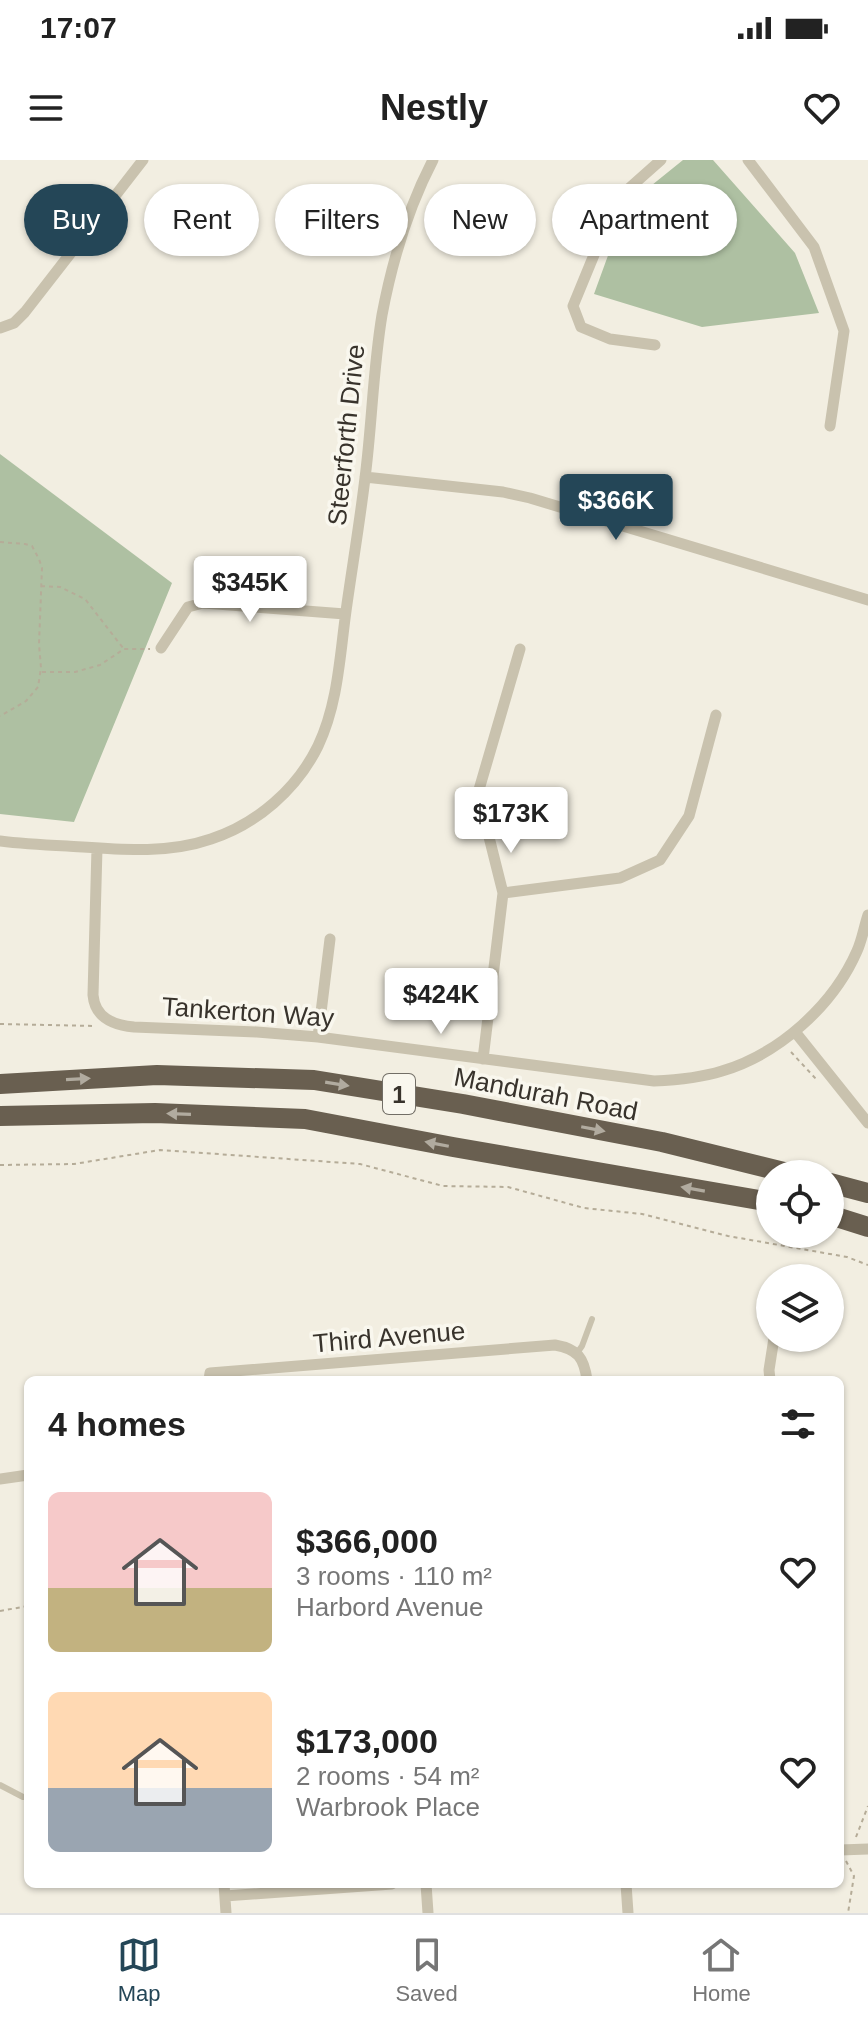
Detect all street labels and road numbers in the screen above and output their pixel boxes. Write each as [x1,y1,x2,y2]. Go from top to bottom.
street label: Steerforth Drive [322,343,370,527]
street label: Tankerton Way [161,991,335,1033]
street label: Mandurah Road [452,1061,640,1127]
road number: 1 [383,1074,415,1114]
street label: Third Avenue [312,1315,466,1359]

